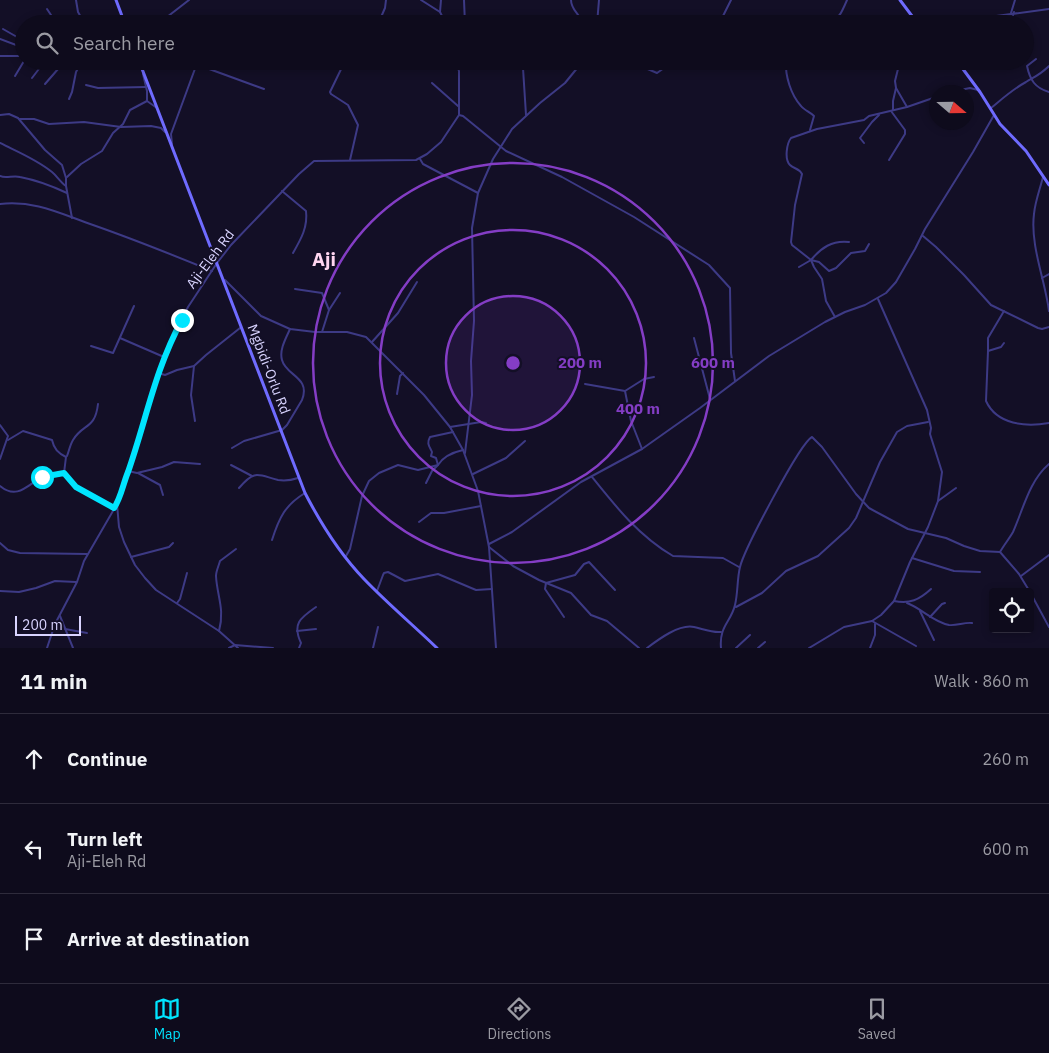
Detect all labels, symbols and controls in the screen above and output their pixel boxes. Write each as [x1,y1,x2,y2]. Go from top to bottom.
search box [15,15,1034,70]
icon: search [33,29,61,57]
text: Search here [73,31,175,55]
north arrow [929,85,974,130]
street label: Aji-Eleh Rd [182,226,238,292]
district label: Aji [312,247,336,271]
route end [171,309,194,332]
street label: Mgbidi-Orlu Rd [244,322,294,416]
text: 200 m [558,353,602,372]
text: 600 m [691,353,735,372]
centre of rings [504,354,522,372]
text: 400 m [616,399,660,418]
route start [31,466,54,489]
map controls [989,588,1034,633]
button: locate [989,588,1034,633]
scale bar [15,613,81,636]
text: 200 m [22,616,63,634]
text: 11 min [20,667,87,695]
text: Walk · 860 m [934,671,1029,691]
icon: ahead [20,745,48,773]
text: Continue [67,747,147,771]
text: 260 m [982,749,1029,769]
text: Turn left [67,827,143,851]
icon: left [20,835,48,863]
text: 600 m [982,839,1029,859]
text: Aji-Eleh Rd [67,851,146,871]
icon: arrive [20,925,48,953]
text: Arrive at destination [67,927,250,951]
tab: Map [153,995,181,1043]
tab: Directions [488,995,551,1043]
tab: Saved [858,995,896,1043]

